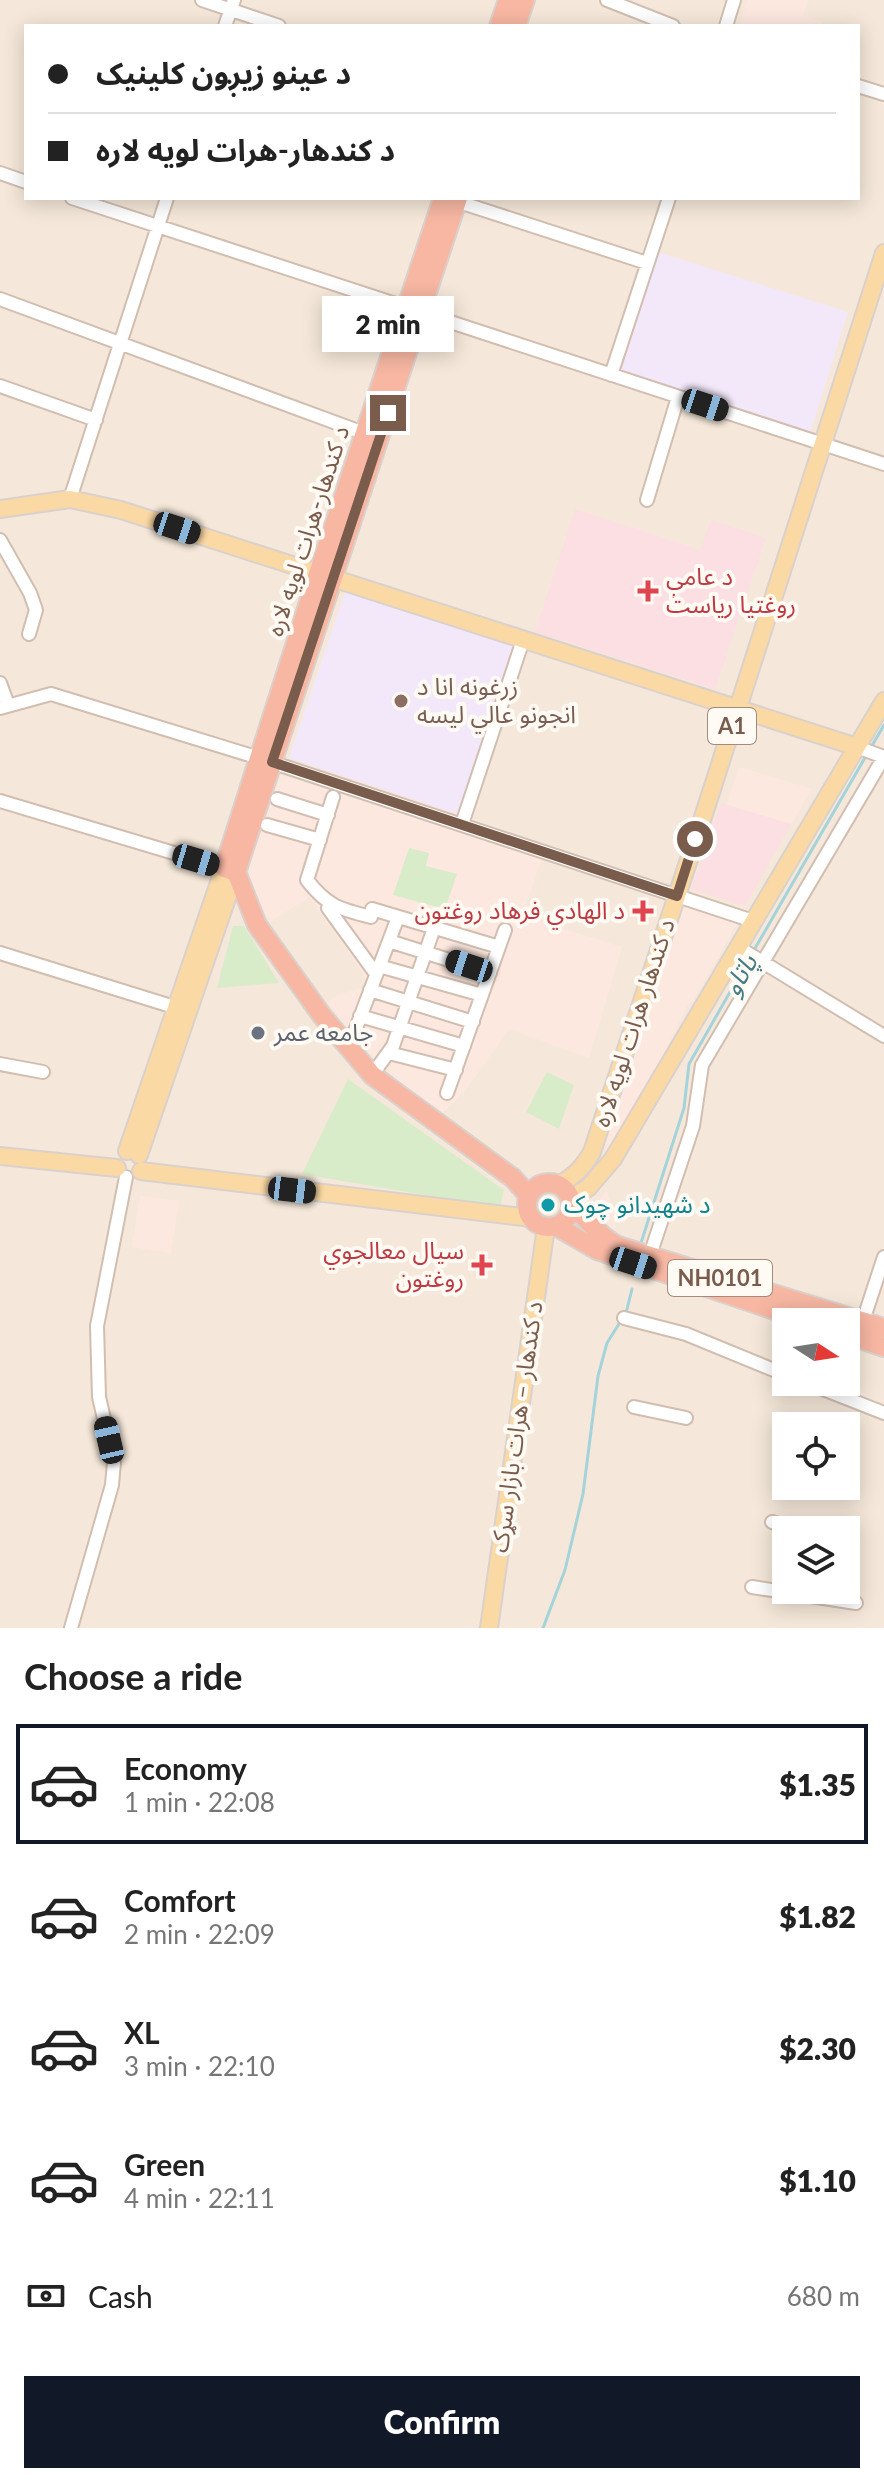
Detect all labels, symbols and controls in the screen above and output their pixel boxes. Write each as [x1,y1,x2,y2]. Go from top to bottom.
text: د عینو زیږون کلینیک [96,54,351,90]
text: د کندهار-هرات لويه لاره [96,131,395,167]
callout: 2 min [322,297,454,353]
text: 2 min [356,308,420,340]
car [678,386,732,424]
route end [370,395,406,431]
street label: د کندهار-هرات لويه لاره [259,422,355,640]
car [150,509,204,547]
place label: د عامې روغتیا ریاست [666,561,796,619]
marker: د عامې روغتیا ریاست [637,580,659,602]
place label: زرغونه انا د انجونو عالي لیسه [417,671,576,734]
marker: زرغونه انا د انجونو عالي لیسه [392,692,410,710]
road number: A1 [708,708,756,744]
route start [677,821,713,857]
car [170,842,222,878]
place label: د الهادي فرهاد روغتون [415,895,625,930]
marker: د الهادي فرهاد روغتون [632,900,654,922]
street label: د کندهار هرات لویه لاره [585,915,681,1130]
car [442,947,496,985]
water label: پاتاو [715,948,766,1002]
place label: جامعه عمر [273,1017,373,1047]
marker: جامعه عمر [249,1024,267,1042]
car [267,1175,317,1205]
place label: د شهيدانو چوک [564,1189,710,1220]
marker: د شهيدانو چوک [539,1196,557,1214]
place label: سيال معالجوي روغتون [323,1235,464,1293]
car [606,1244,660,1282]
marker: سيال معالجوي روغتون [471,1254,493,1276]
road number: NH0101 [668,1260,772,1296]
street label: د کندهار – هرات بازار سړک [484,1299,548,1554]
north arrow [772,1308,860,1396]
map controls [772,1308,860,1604]
button: locate [772,1412,860,1500]
car [92,1414,126,1466]
button: layers [772,1516,860,1604]
text: Choose a ride [24,1654,243,1698]
icon: car [28,1748,100,1820]
text: Economy [124,1750,247,1786]
text: $1.35 [779,1766,856,1802]
text: 1 min · 22:08 [124,1786,275,1818]
icon: car [28,1880,100,1952]
text: Comfort [124,1882,236,1918]
text: $1.82 [779,1898,856,1934]
text: 2 min · 22:09 [124,1918,275,1950]
icon: car [28,2012,100,2084]
text: XL [124,2014,160,2050]
text: $2.30 [779,2030,856,2066]
text: 3 min · 22:10 [124,2050,275,2082]
icon: car [28,2144,100,2216]
text: Green [124,2146,205,2182]
text: $1.10 [779,2162,856,2198]
text: 4 min · 22:11 [124,2182,275,2214]
icon: cash [24,2274,68,2318]
text: Cash [88,2278,153,2314]
text: 680 m [787,2280,860,2312]
button: Confirm [24,2376,860,2468]

